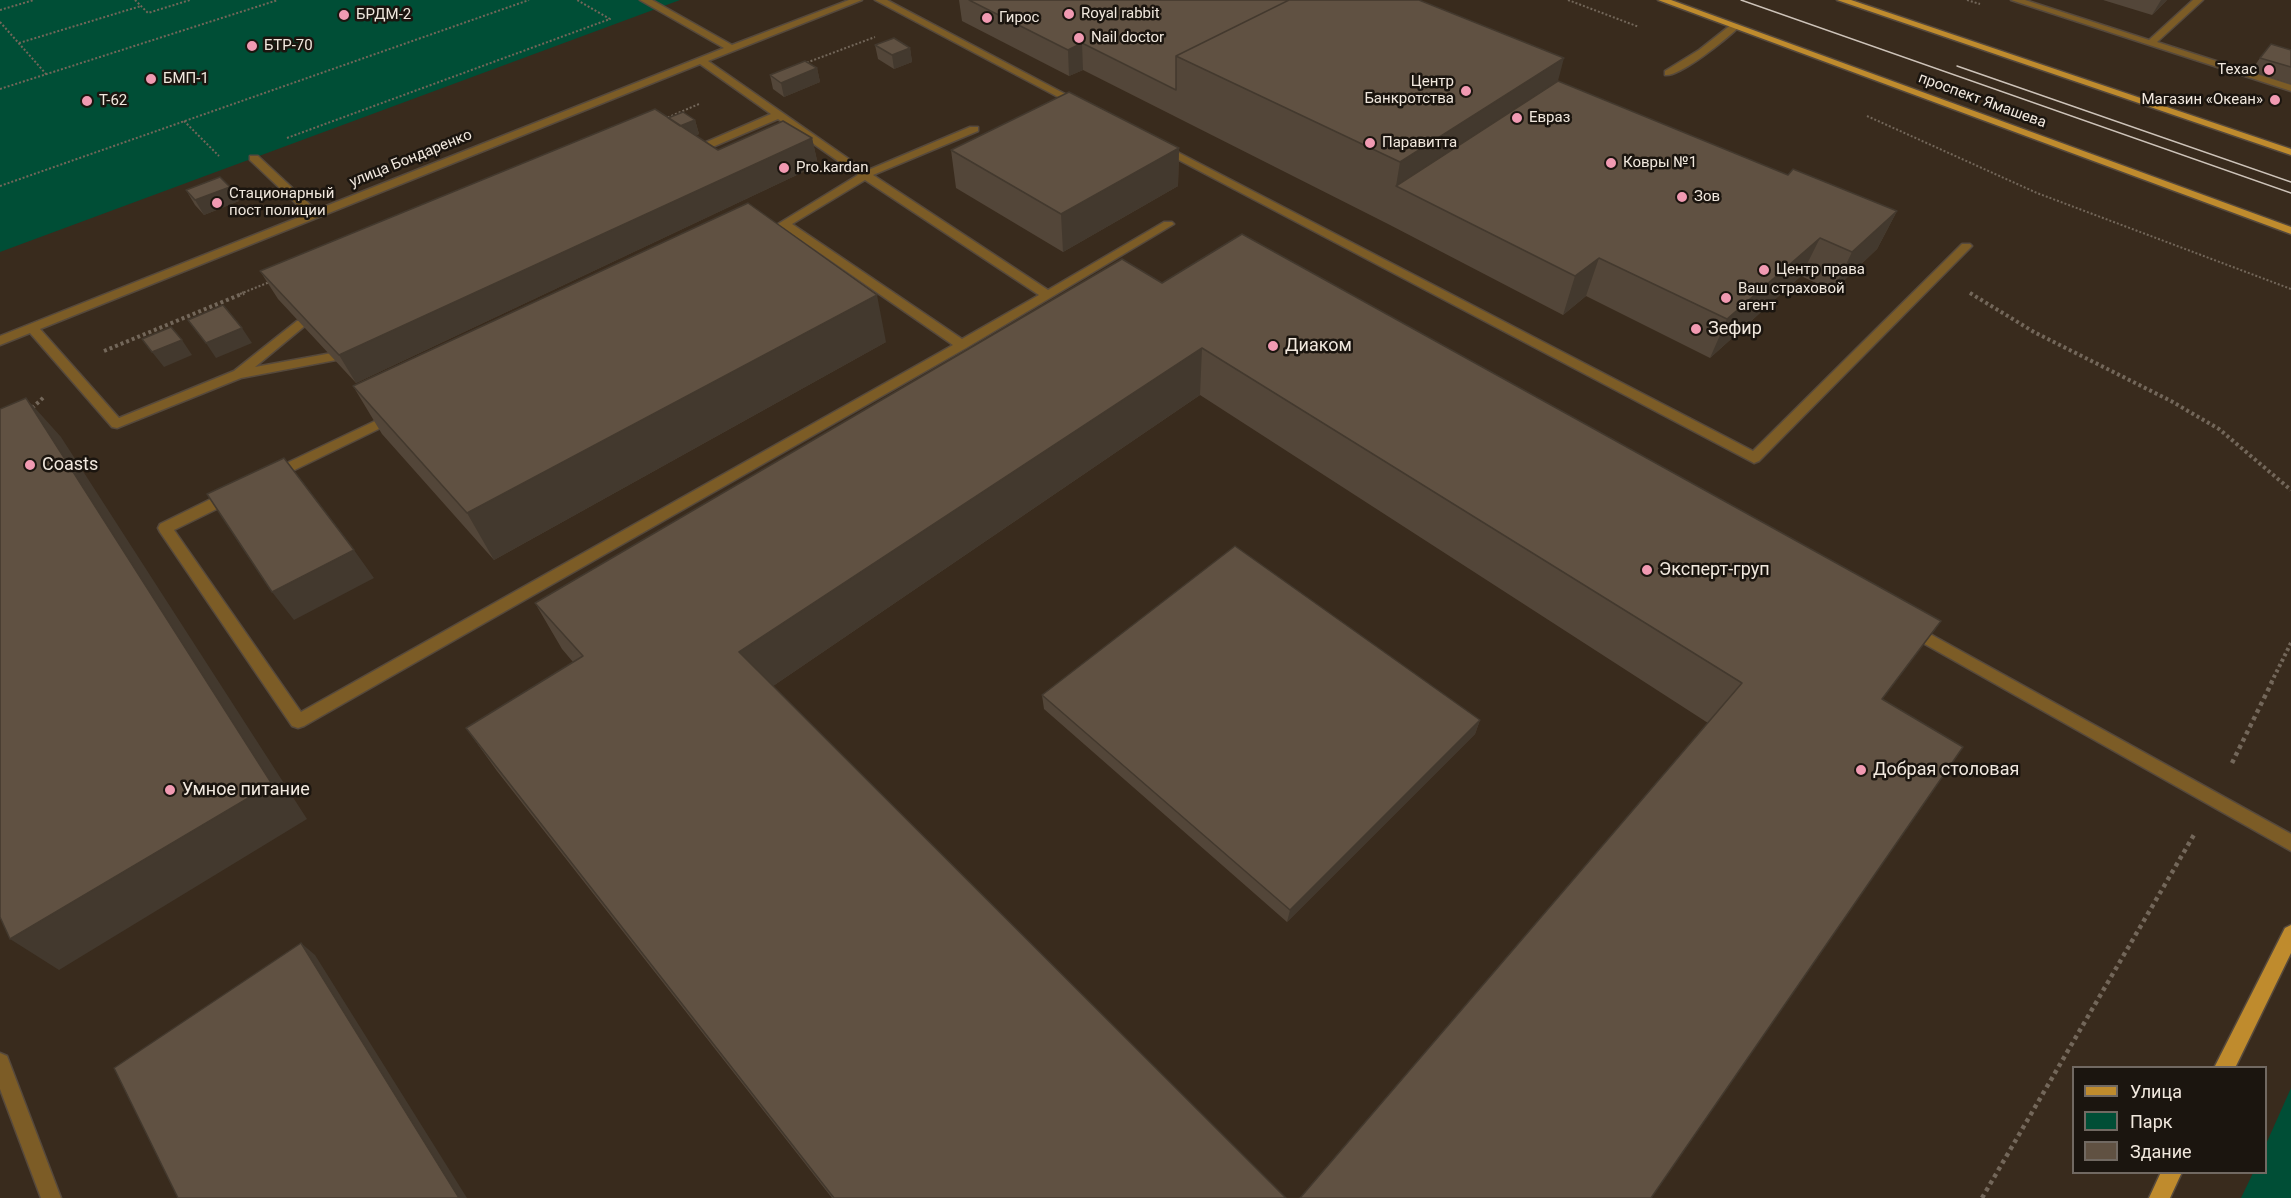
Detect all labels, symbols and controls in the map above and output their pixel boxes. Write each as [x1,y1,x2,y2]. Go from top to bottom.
place label: Royal rabbit [1081,5,1160,23]
place label: БРДМ-2 [356,6,411,24]
marker: Royal rabbit [1062,7,1076,21]
marker: БРДМ-2 [337,8,351,22]
place label: Гирос [999,9,1039,27]
marker: Гирос [980,11,994,25]
place label: Nail doctor [1091,29,1164,47]
marker: Nail doctor [1072,31,1086,45]
place label: БТР-70 [264,37,313,55]
marker: БТР-70 [245,39,259,53]
place label: Техас [2217,61,2257,79]
marker: Техас [2262,63,2276,77]
street label: проспект Ямашева [1916,69,2048,133]
place label: БМП-1 [163,70,209,88]
marker: БМП-1 [144,72,158,86]
place label: Центр Банкротства [1364,73,1454,108]
marker: Центр Банкротства [1459,84,1473,98]
place label: Магазин «Океан» [2141,91,2263,109]
place label: Т-62 [99,92,127,110]
marker: Магазин «Океан» [2268,93,2282,107]
marker: Т-62 [80,94,94,108]
place label: Евраз [1529,109,1570,127]
marker: Евраз [1510,111,1524,125]
street label: улица Бондаренко [347,126,475,192]
place label: Паравитта [1382,134,1457,152]
marker: Паравитта [1363,136,1377,150]
place label: Ковры №1 [1623,154,1697,172]
marker: Ковры №1 [1604,156,1618,170]
place label: Pro.kardan [796,159,869,177]
marker: Pro.kardan [777,161,791,175]
place label: Стационарный пост полиции [229,185,334,220]
place label: Зов [1694,188,1720,206]
marker: Зов [1675,190,1689,204]
marker: Стационарный пост полиции [210,196,224,210]
place label: Центр права [1776,261,1865,279]
marker: Центр права [1757,263,1771,277]
place label: Ваш страховой агент [1738,280,1845,315]
marker: Ваш страховой агент [1719,291,1733,305]
place label: Зефир [1708,318,1762,340]
marker: Зефир [1689,322,1703,336]
place label: Диаком [1285,335,1352,357]
marker: Диаком [1266,339,1280,353]
place label: Coasts [42,454,98,476]
marker: Coasts [23,458,37,472]
place label: Эксперт-груп [1659,559,1770,581]
marker: Эксперт-груп [1640,563,1654,577]
place label: Добрая столовая [1873,759,2019,781]
marker: Добрая столовая [1854,763,1868,777]
place label: Умное питание [182,779,310,801]
marker: Умное питание [163,783,177,797]
legend [2072,1066,2267,1174]
text: Улица [2130,1081,2182,1102]
text: Парк [2130,1111,2172,1132]
text: Здание [2130,1141,2192,1162]

